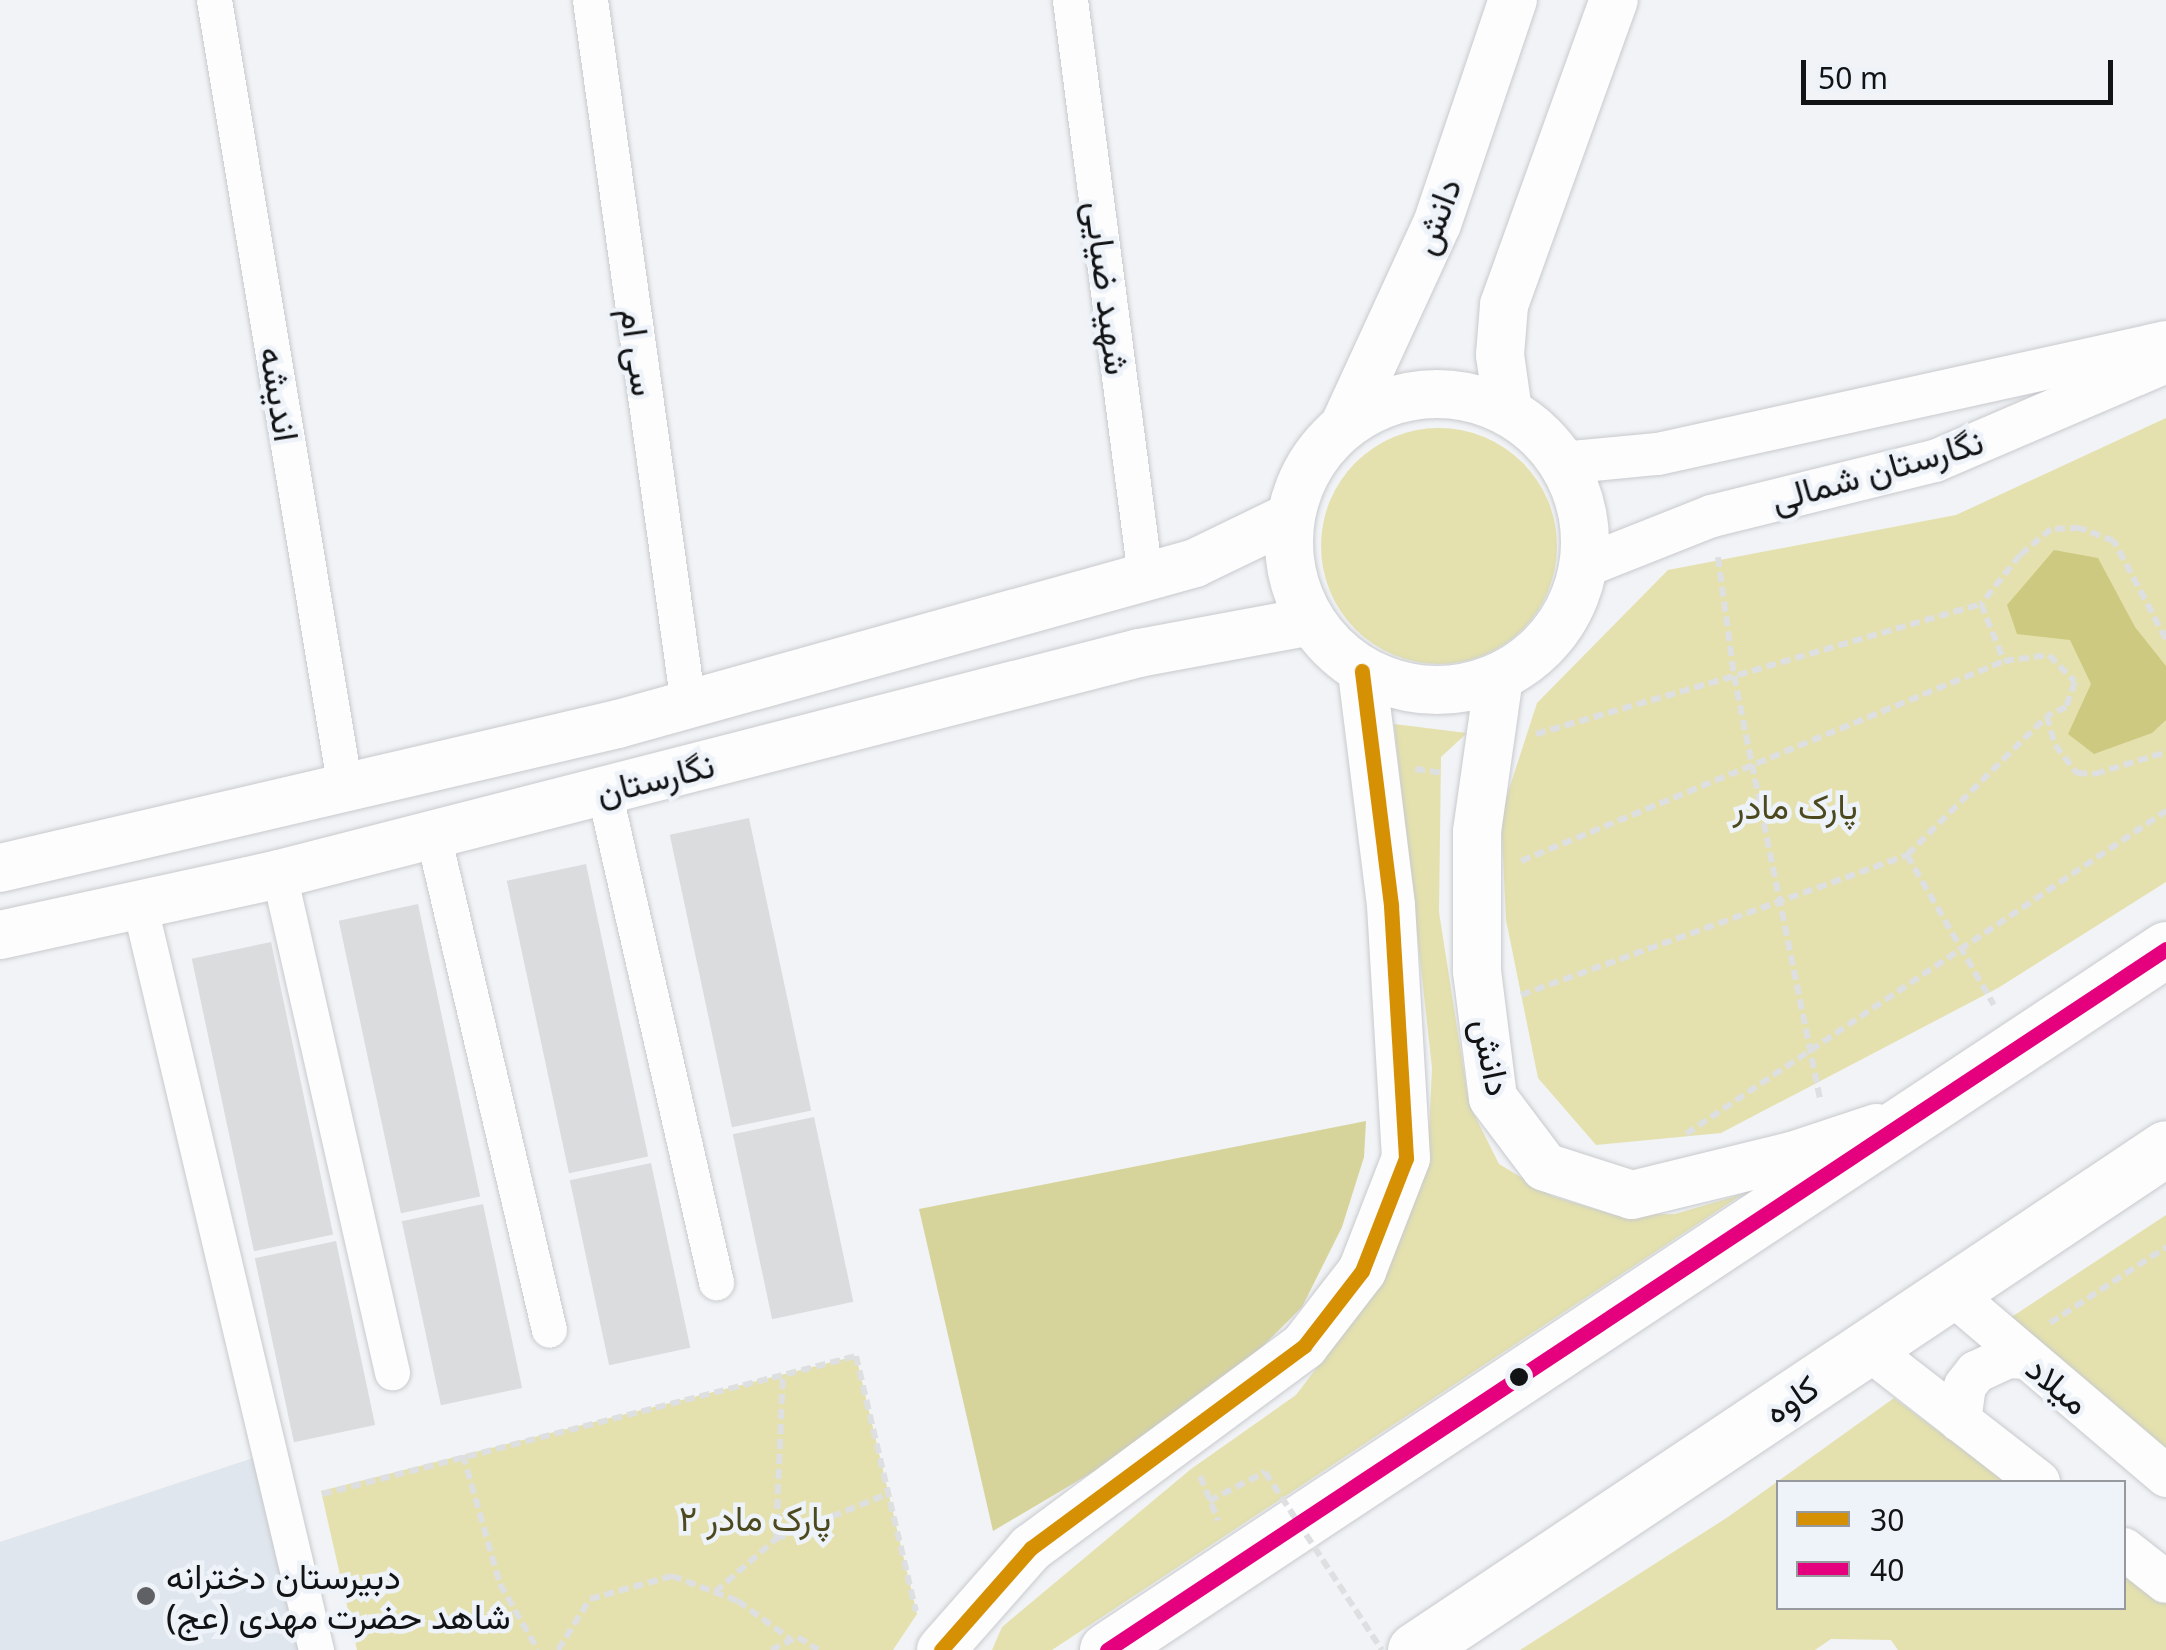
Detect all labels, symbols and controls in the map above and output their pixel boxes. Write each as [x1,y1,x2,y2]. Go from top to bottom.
scale bar [1806,40,2118,102]
text: 50 m [1818,57,1888,98]
street label: دانش [1402,172,1470,260]
street label: شهید ضیایی [1076,199,1140,377]
street label: سی ام [612,305,666,399]
street label: اندیشه [252,344,308,444]
street label: نگارستان شمالی [1766,420,1988,520]
street label: نگارستان [592,743,718,813]
park label: پارک مادر [1732,785,1858,827]
street label: دانش [1463,1014,1521,1100]
street label: میلاد [2018,1347,2098,1423]
street label: کاوه [1756,1366,1826,1432]
unlabelled marker [1509,1367,1529,1387]
legend [1776,1480,2126,1610]
park label: پارک مادر ۲ [679,1497,831,1539]
text: 30 [1870,1499,1904,1540]
text: 40 [1870,1549,1904,1590]
place label: دبیرستان دخترانه شاهد حضرت مهدی (عج) [166,1555,511,1637]
marker: دبیرستان دخترانه شاهد حضرت مهدی (عج) [135,1585,157,1607]

